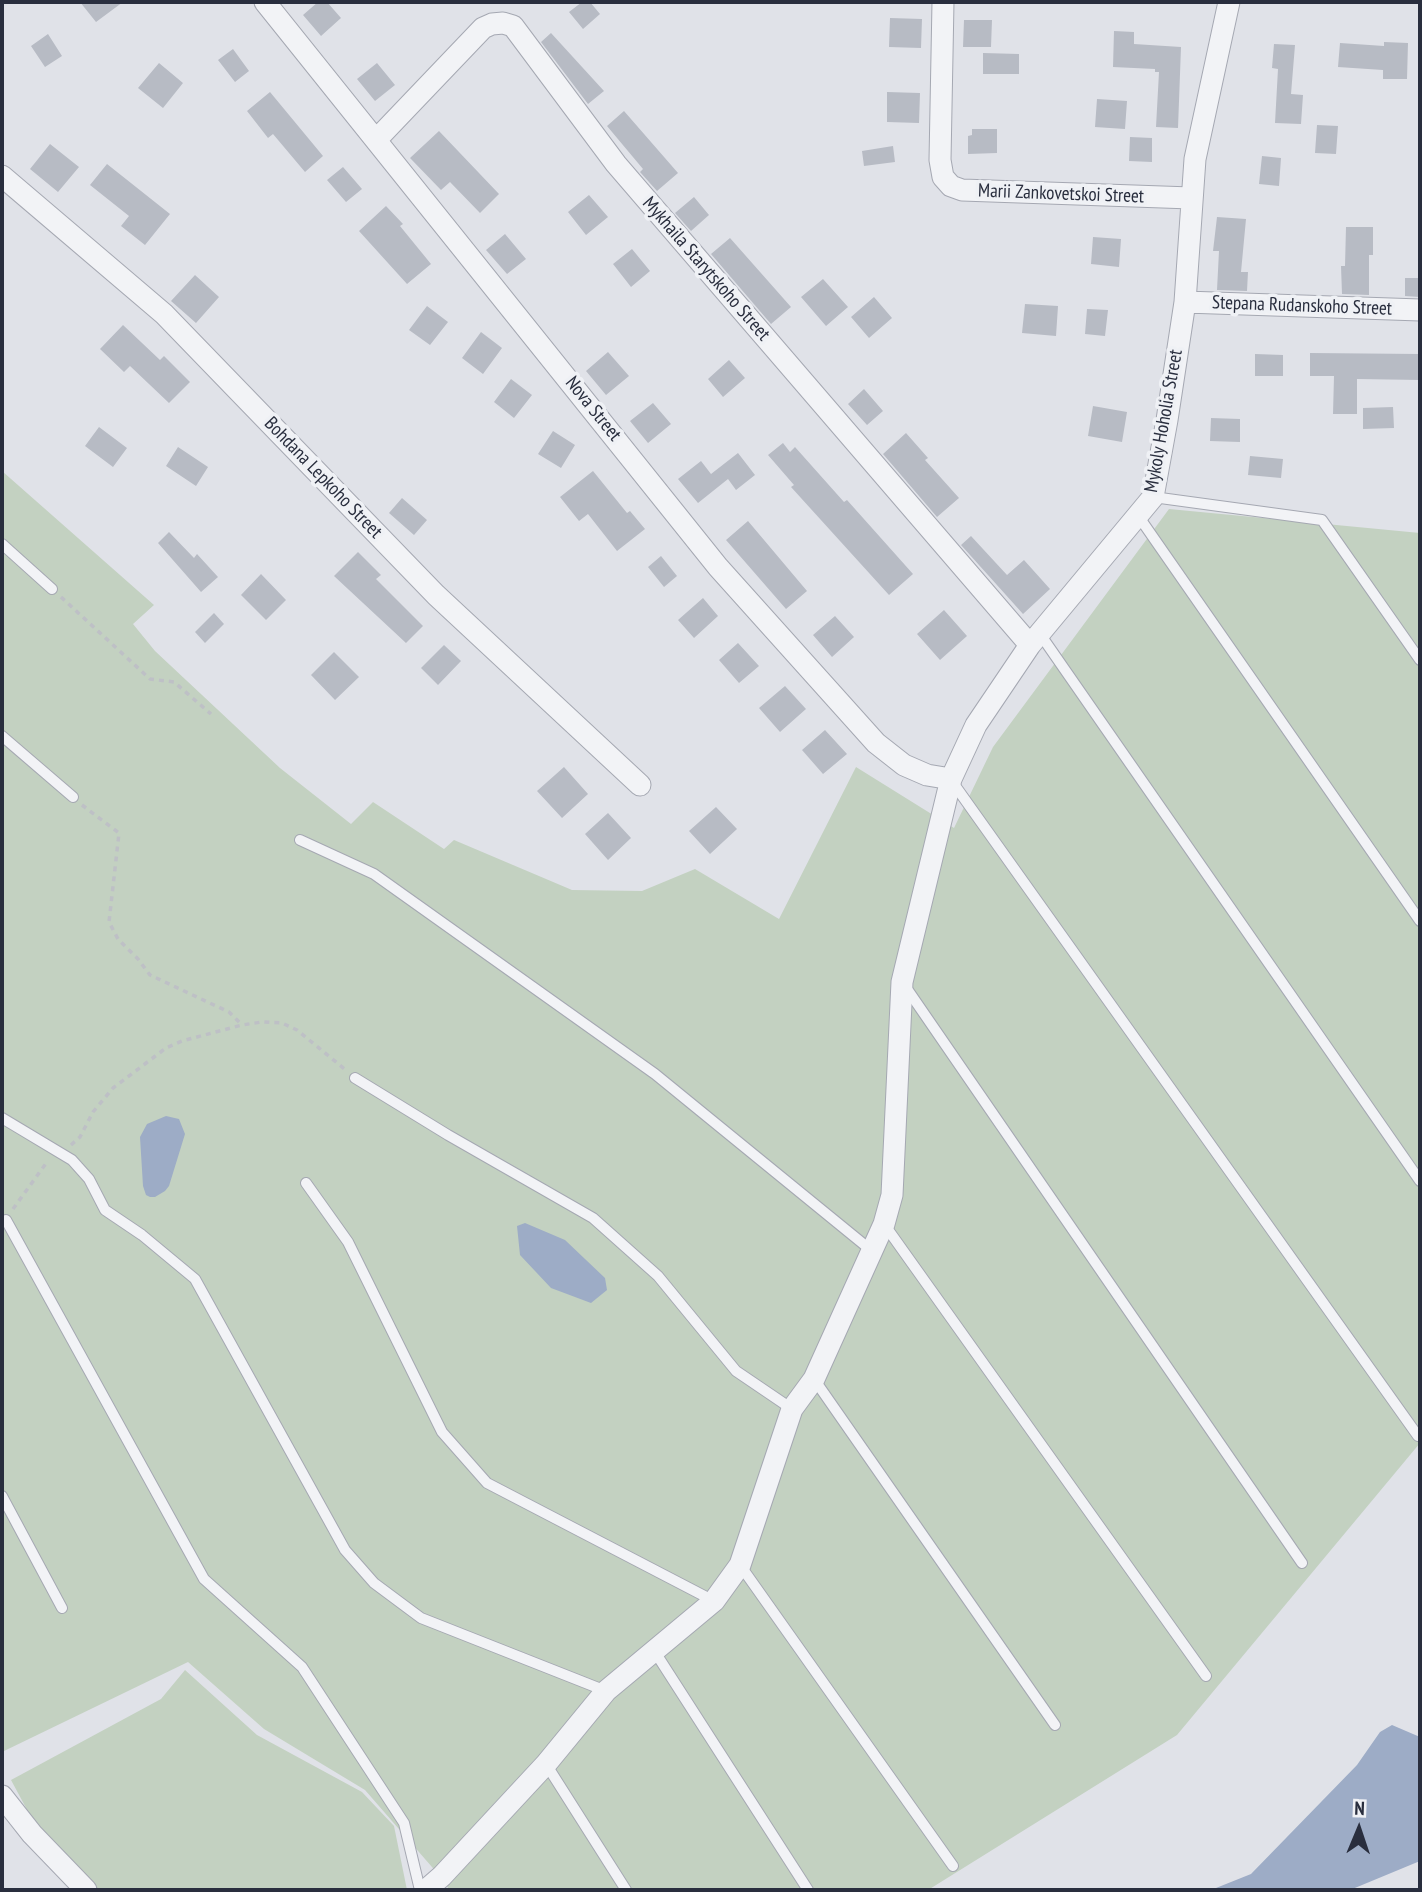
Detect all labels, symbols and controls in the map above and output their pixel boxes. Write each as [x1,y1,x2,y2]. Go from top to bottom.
street label: Marii Zankovetskoi Street [978,180,1144,208]
street label: Mykhaila Starytskoho Street [637,192,775,346]
street label: Stepana Rudanskoho Street [1212,291,1392,321]
street label: Mykoly Hoholia Street [1140,348,1188,494]
street label: Nova Street [560,372,626,446]
street label: Bohdana Lepkoho Street [259,413,387,543]
north arrow [1324,1794,1394,1864]
text: N [1354,1796,1365,1820]

